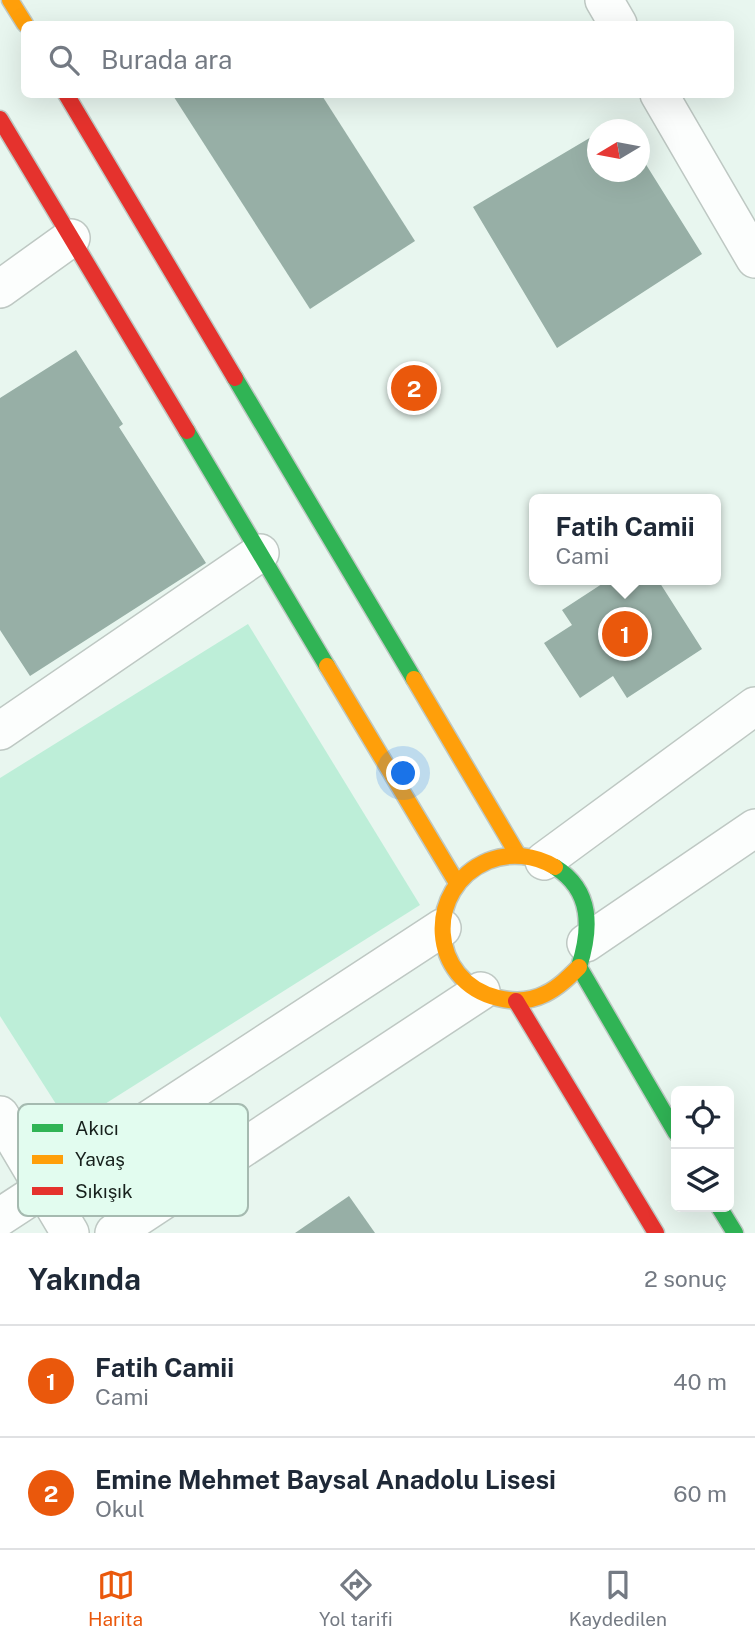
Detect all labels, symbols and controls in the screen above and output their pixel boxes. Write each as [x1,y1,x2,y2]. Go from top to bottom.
search box [21,21,734,98]
icon: search [45,41,83,79]
text: Burada ara [101,44,232,75]
north arrow [587,119,650,182]
pin: 2 [391,362,437,414]
popup [529,494,721,585]
text: Fatih Camii [555,511,695,542]
text: Cami [555,542,609,569]
pin: 1 [602,608,648,660]
your location [386,756,420,790]
map controls [671,1086,734,1212]
button: locate [671,1086,734,1149]
legend [18,1104,248,1216]
text: Akıcı [75,1117,119,1139]
text: Yavaş [75,1148,125,1170]
button: layers [671,1149,734,1212]
text: Sıkışık [75,1180,133,1202]
text: Yakında [28,1261,141,1297]
text: 2 sonuç [644,1265,727,1292]
text: Fatih Camii [95,1352,234,1383]
text: 1 [46,1368,56,1395]
text: 40 m [673,1368,727,1395]
text: Cami [95,1383,149,1410]
text: Emine Mehmet Baysal Anadolu Lisesi [95,1464,556,1495]
text: 2 [44,1480,58,1507]
text: 60 m [673,1480,727,1507]
text: Okul [95,1495,145,1522]
tab: Harita [88,1566,143,1630]
tab: Yol tarifi [319,1566,393,1630]
tab: Kaydedilen [569,1566,667,1630]

